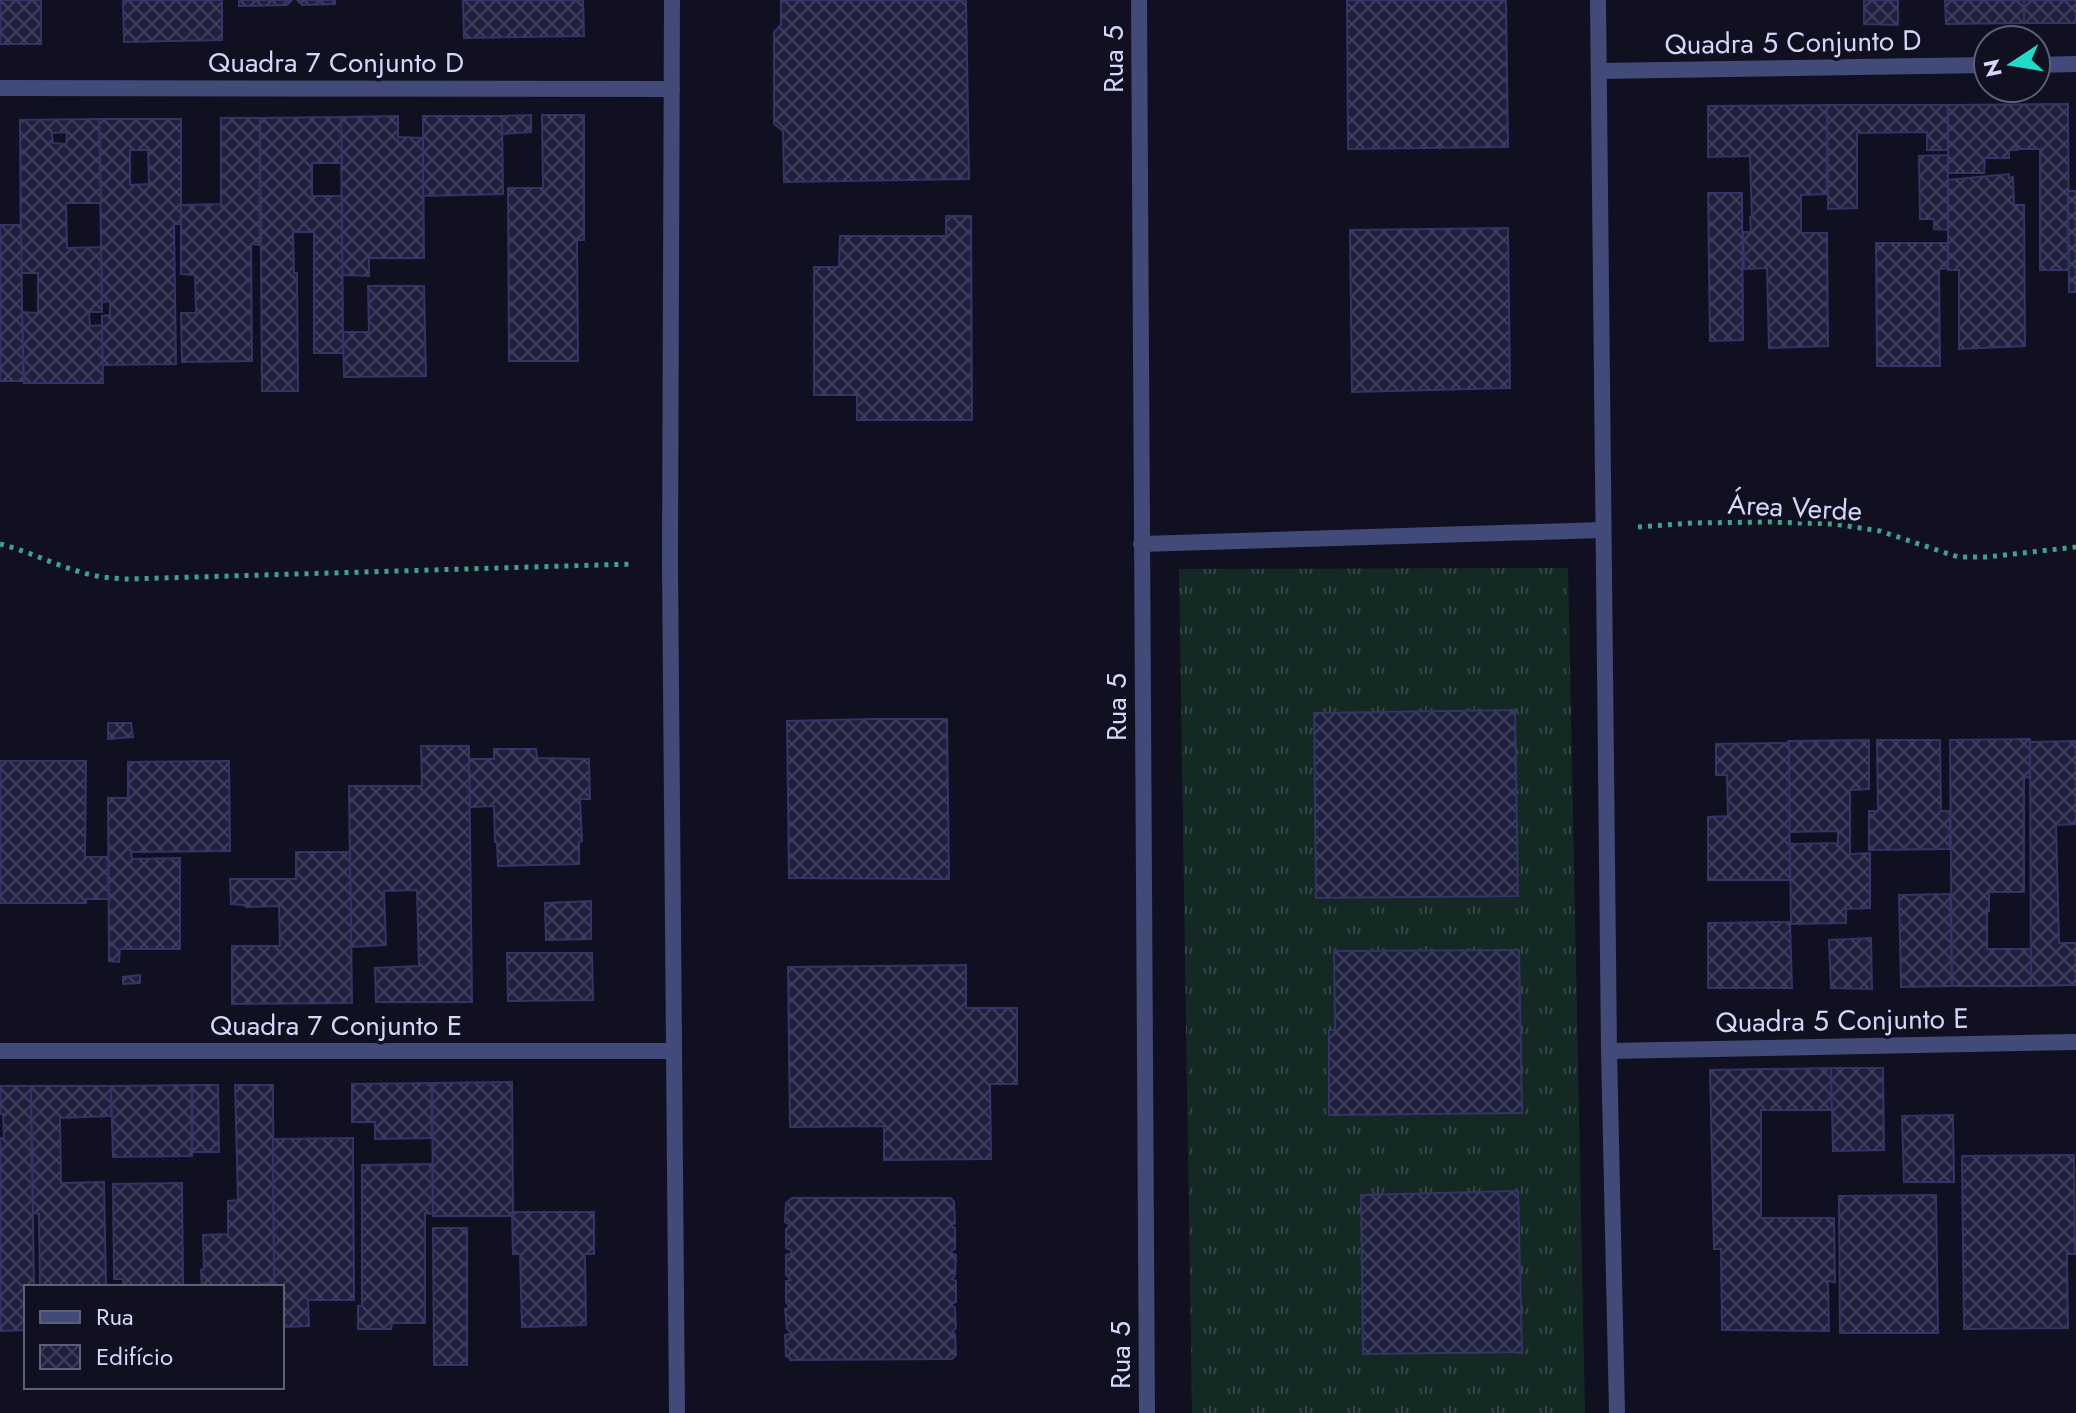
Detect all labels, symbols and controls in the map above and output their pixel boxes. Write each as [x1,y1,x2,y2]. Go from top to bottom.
street label: Quadra 5 Conjunto D [1664,20,1922,65]
north arrow [1972,24,2052,104]
street label: Rua 5 [1093,25,1134,93]
street label: Quadra 7 Conjunto D [208,42,464,83]
text: N [1975,56,2010,80]
street label: Área Verde [1727,484,1863,531]
street label: Rua 5 [1096,673,1137,741]
street label: Quadra 5 Conjunto E [1715,998,1969,1043]
street label: Quadra 7 Conjunto E [210,1005,462,1046]
legend [24,1285,284,1389]
text: Rua [96,1299,134,1334]
street label: Rua 5 [1100,1321,1141,1389]
text: Edifício [96,1339,173,1374]

